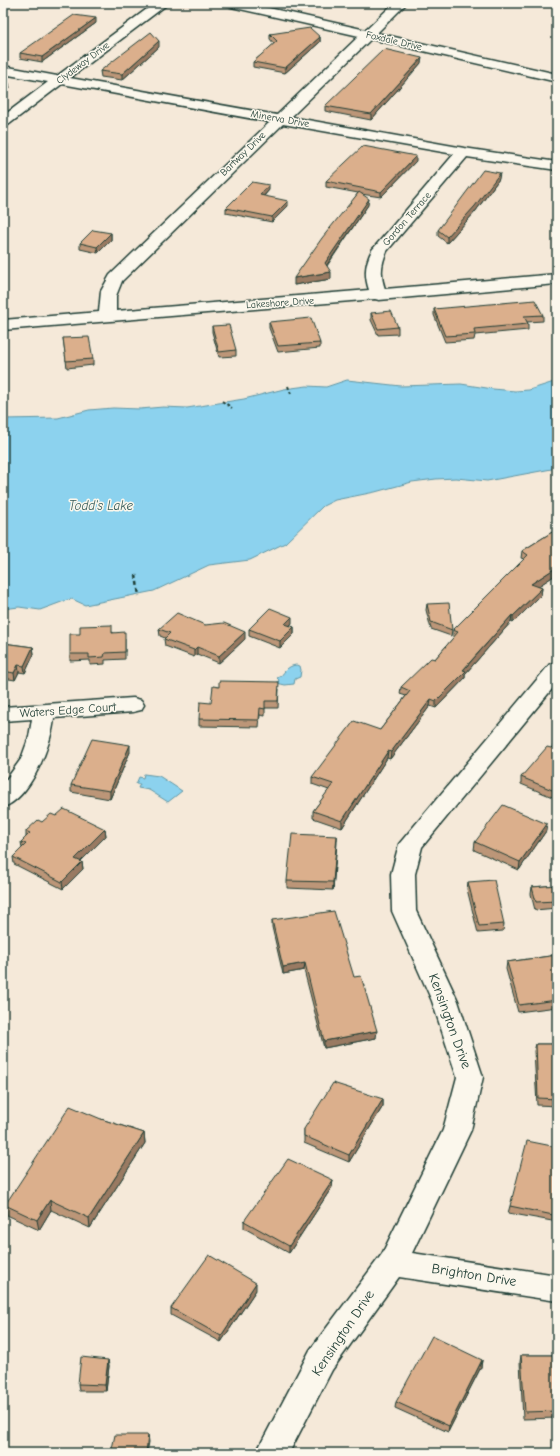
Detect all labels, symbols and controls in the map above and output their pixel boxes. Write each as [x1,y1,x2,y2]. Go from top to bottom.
street label: Foxdale Drive [365,29,423,53]
street label: Clydeway Drive [54,39,112,87]
street label: Minerva Drive [250,108,310,130]
street label: Bartway Drive [218,129,268,179]
street label: Gordon Terrace [380,189,434,249]
street label: Lakeshore Drive [246,295,314,311]
water label: Todd's Lake [69,498,134,513]
street label: Waters Edge Court [19,700,117,720]
street label: Kensington Drive [425,971,475,1071]
street label: Brighton Drive [430,1260,518,1290]
street label: Kensington Drive [308,1287,378,1379]

